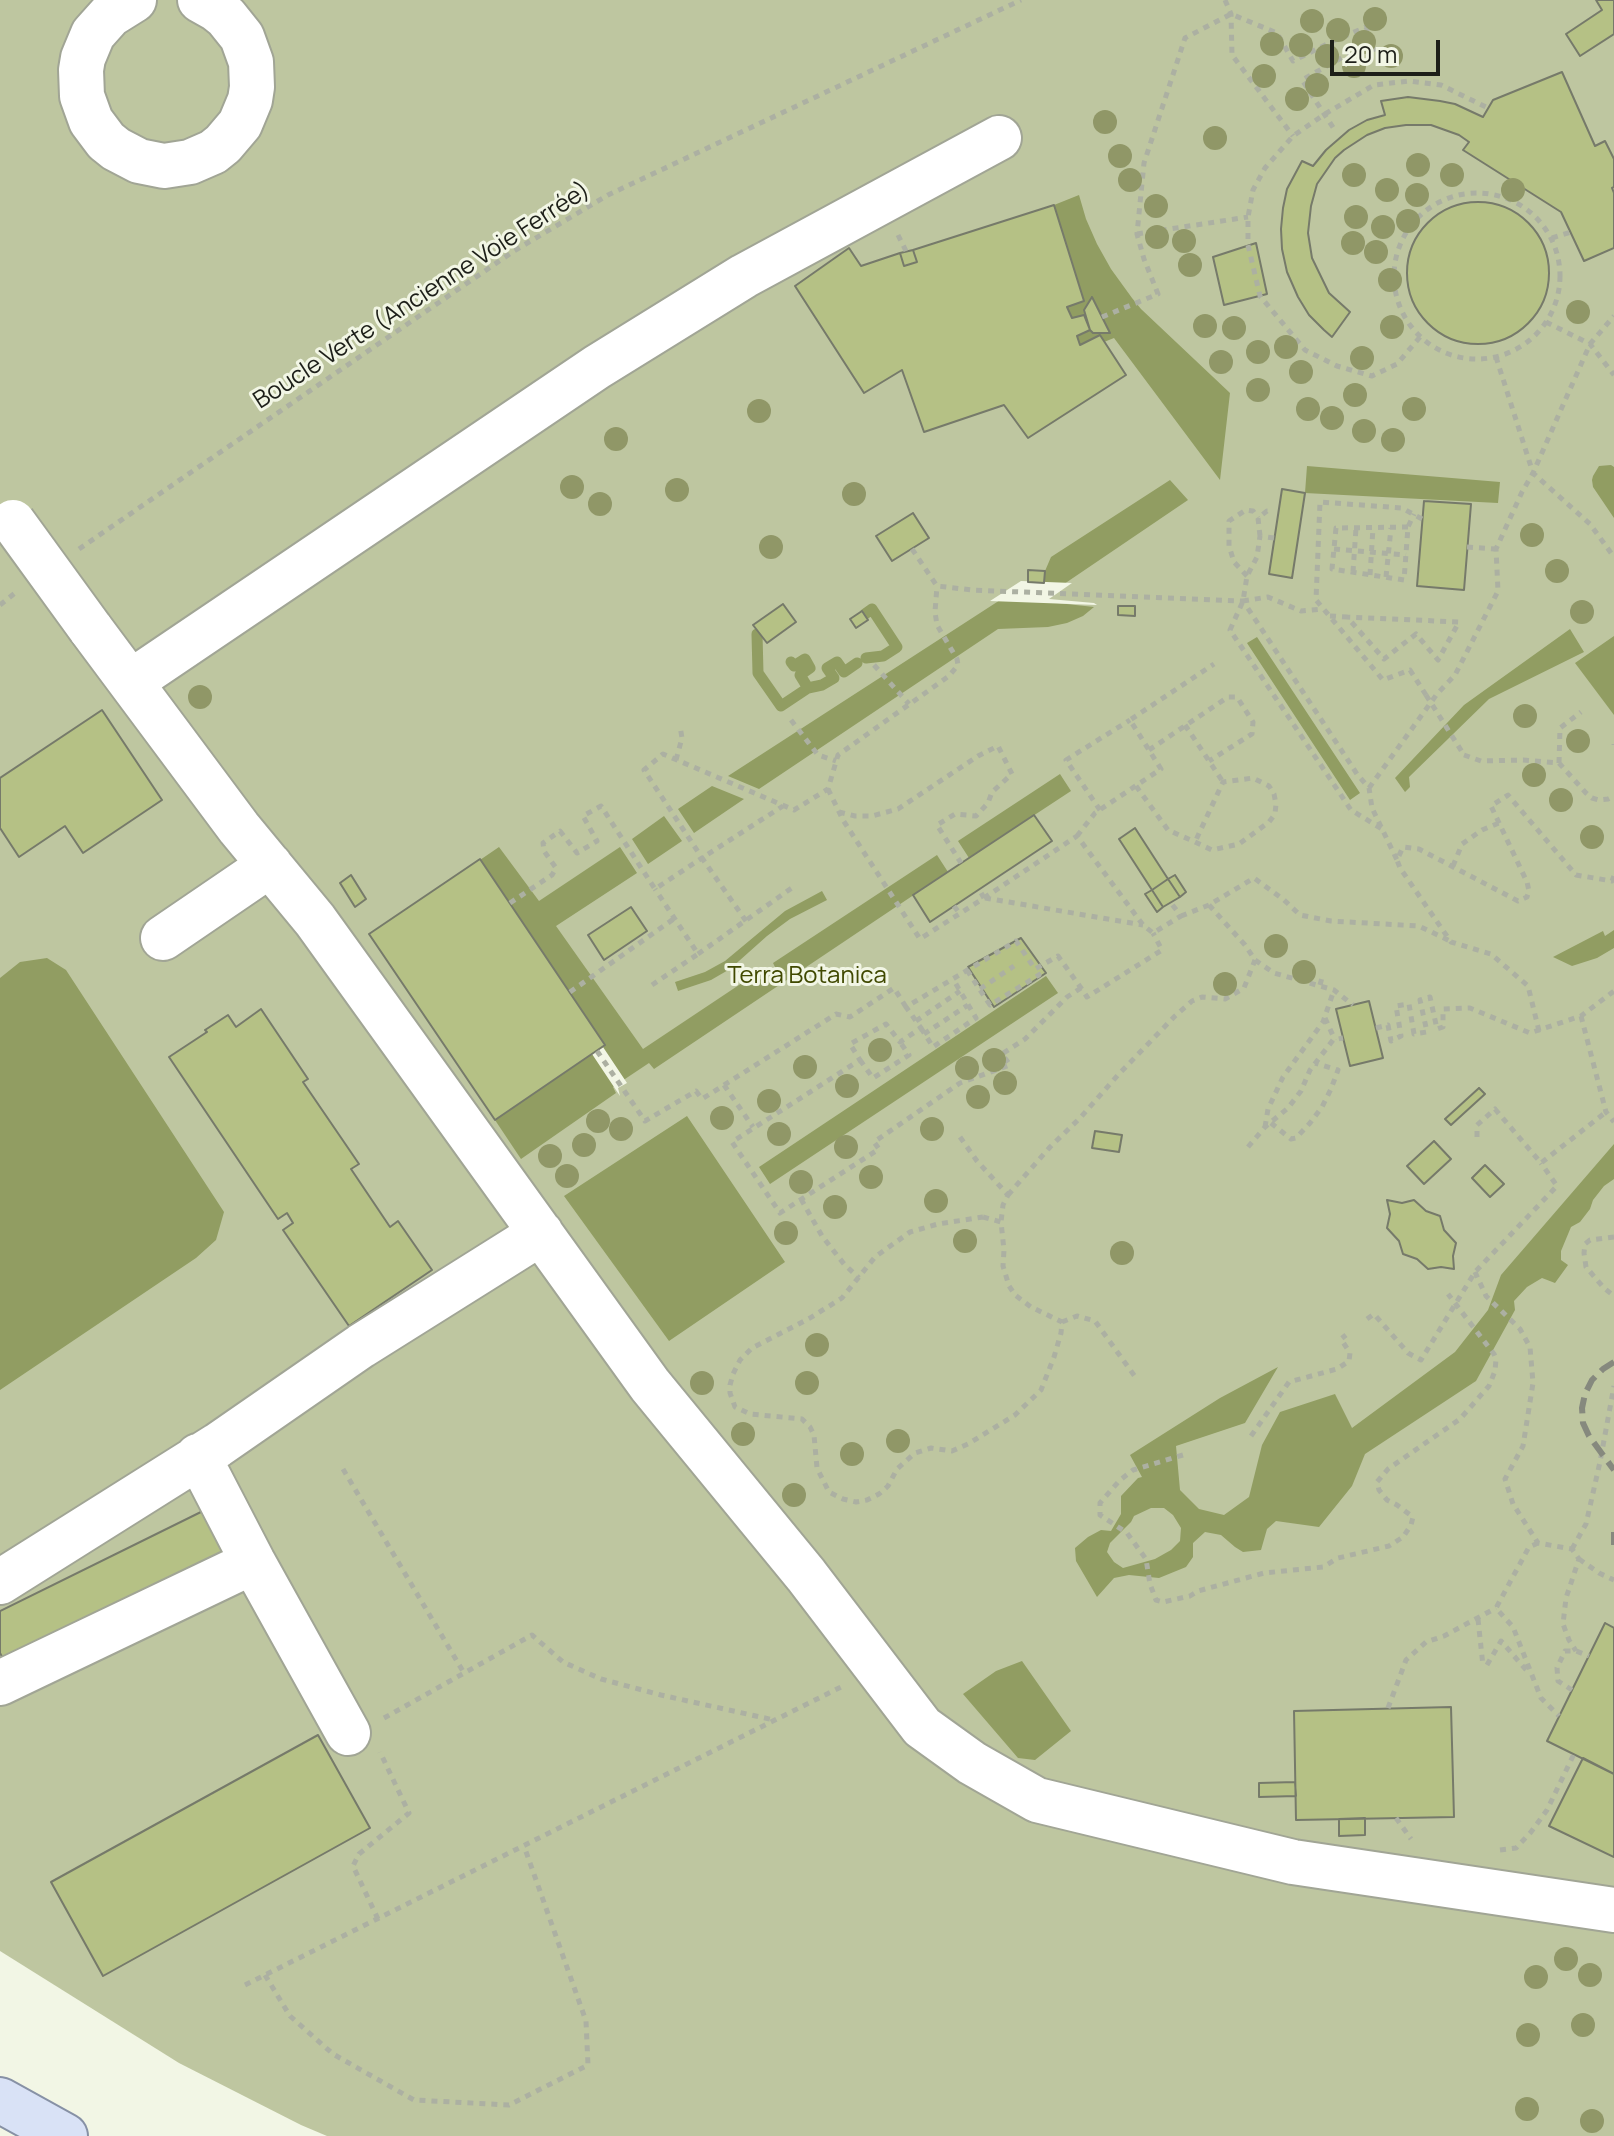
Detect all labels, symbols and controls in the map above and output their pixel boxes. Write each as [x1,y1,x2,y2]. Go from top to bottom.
scale bar [1334,24,1444,74]
text: 20 m [1344,37,1397,70]
street label: Boucle Verte (Ancienne Voie Ferrée) [248,176,596,416]
park label: Terra Botanica [727,962,887,990]

